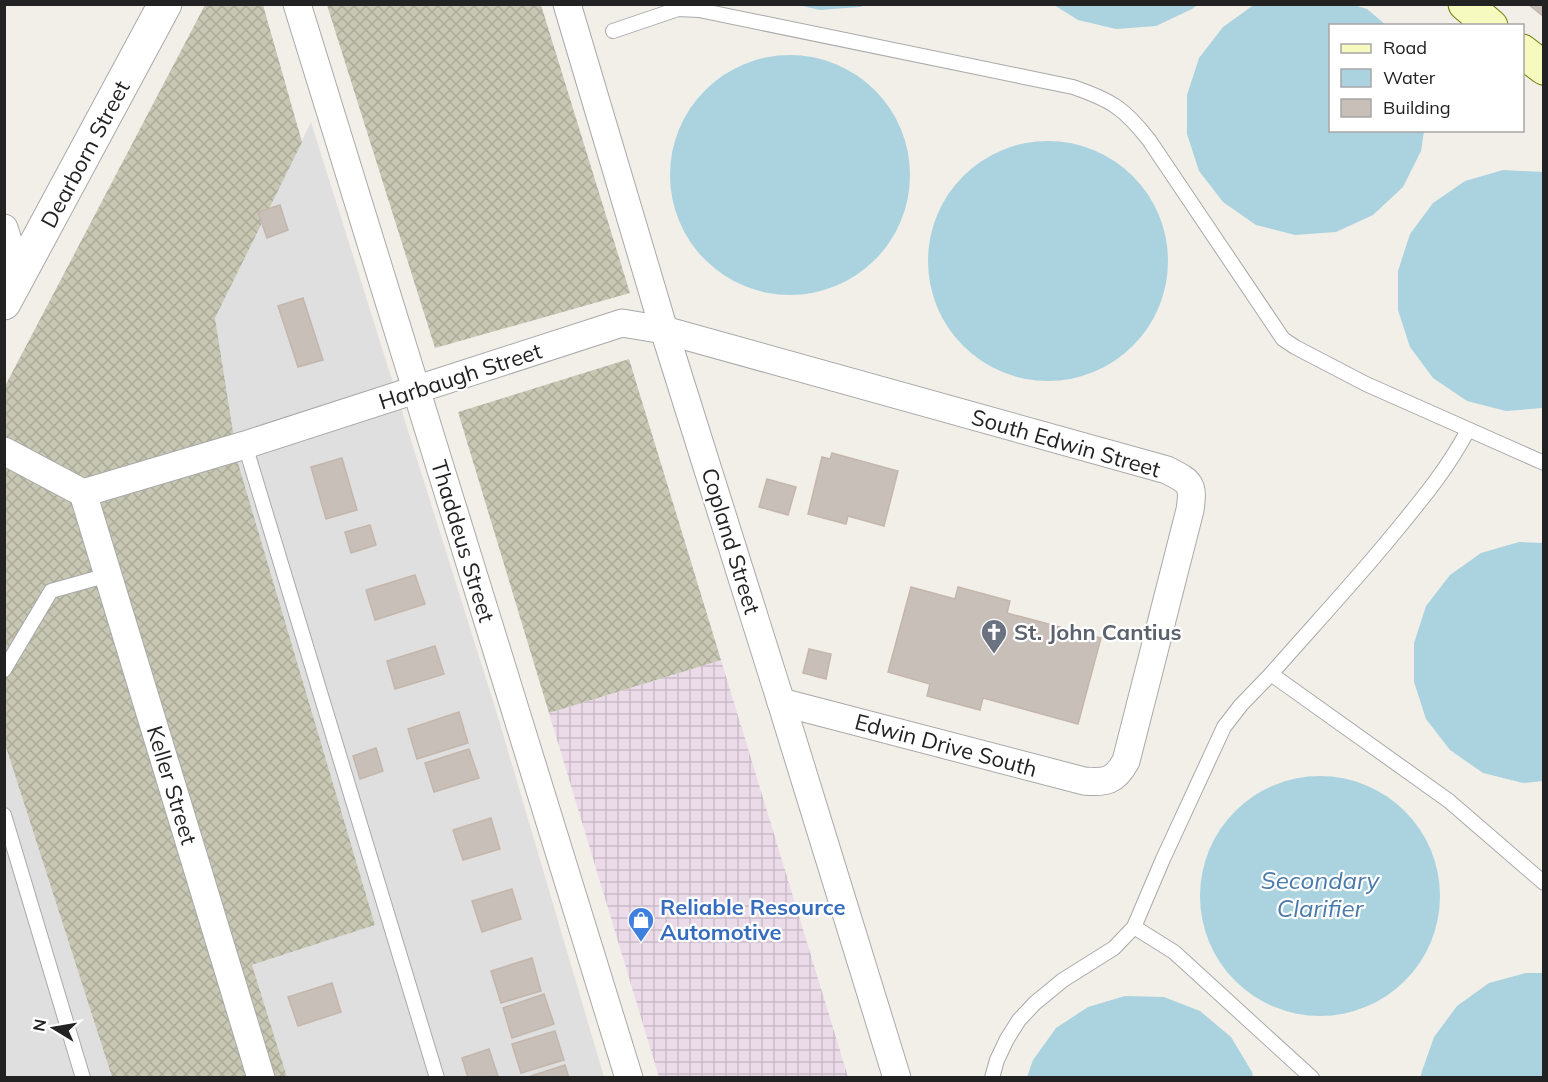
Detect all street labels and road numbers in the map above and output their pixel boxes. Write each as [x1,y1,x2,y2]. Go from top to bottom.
street label: Dearborn Street [34,75,136,232]
street label: Harbaugh Street [375,336,545,416]
street label: South Edwin Street [968,403,1164,483]
street label: Thaddeus Street [425,457,501,626]
street label: Copland Street [696,465,767,618]
street label: Edwin Drive South [852,707,1040,783]
street label: Keller Street [141,722,203,848]

